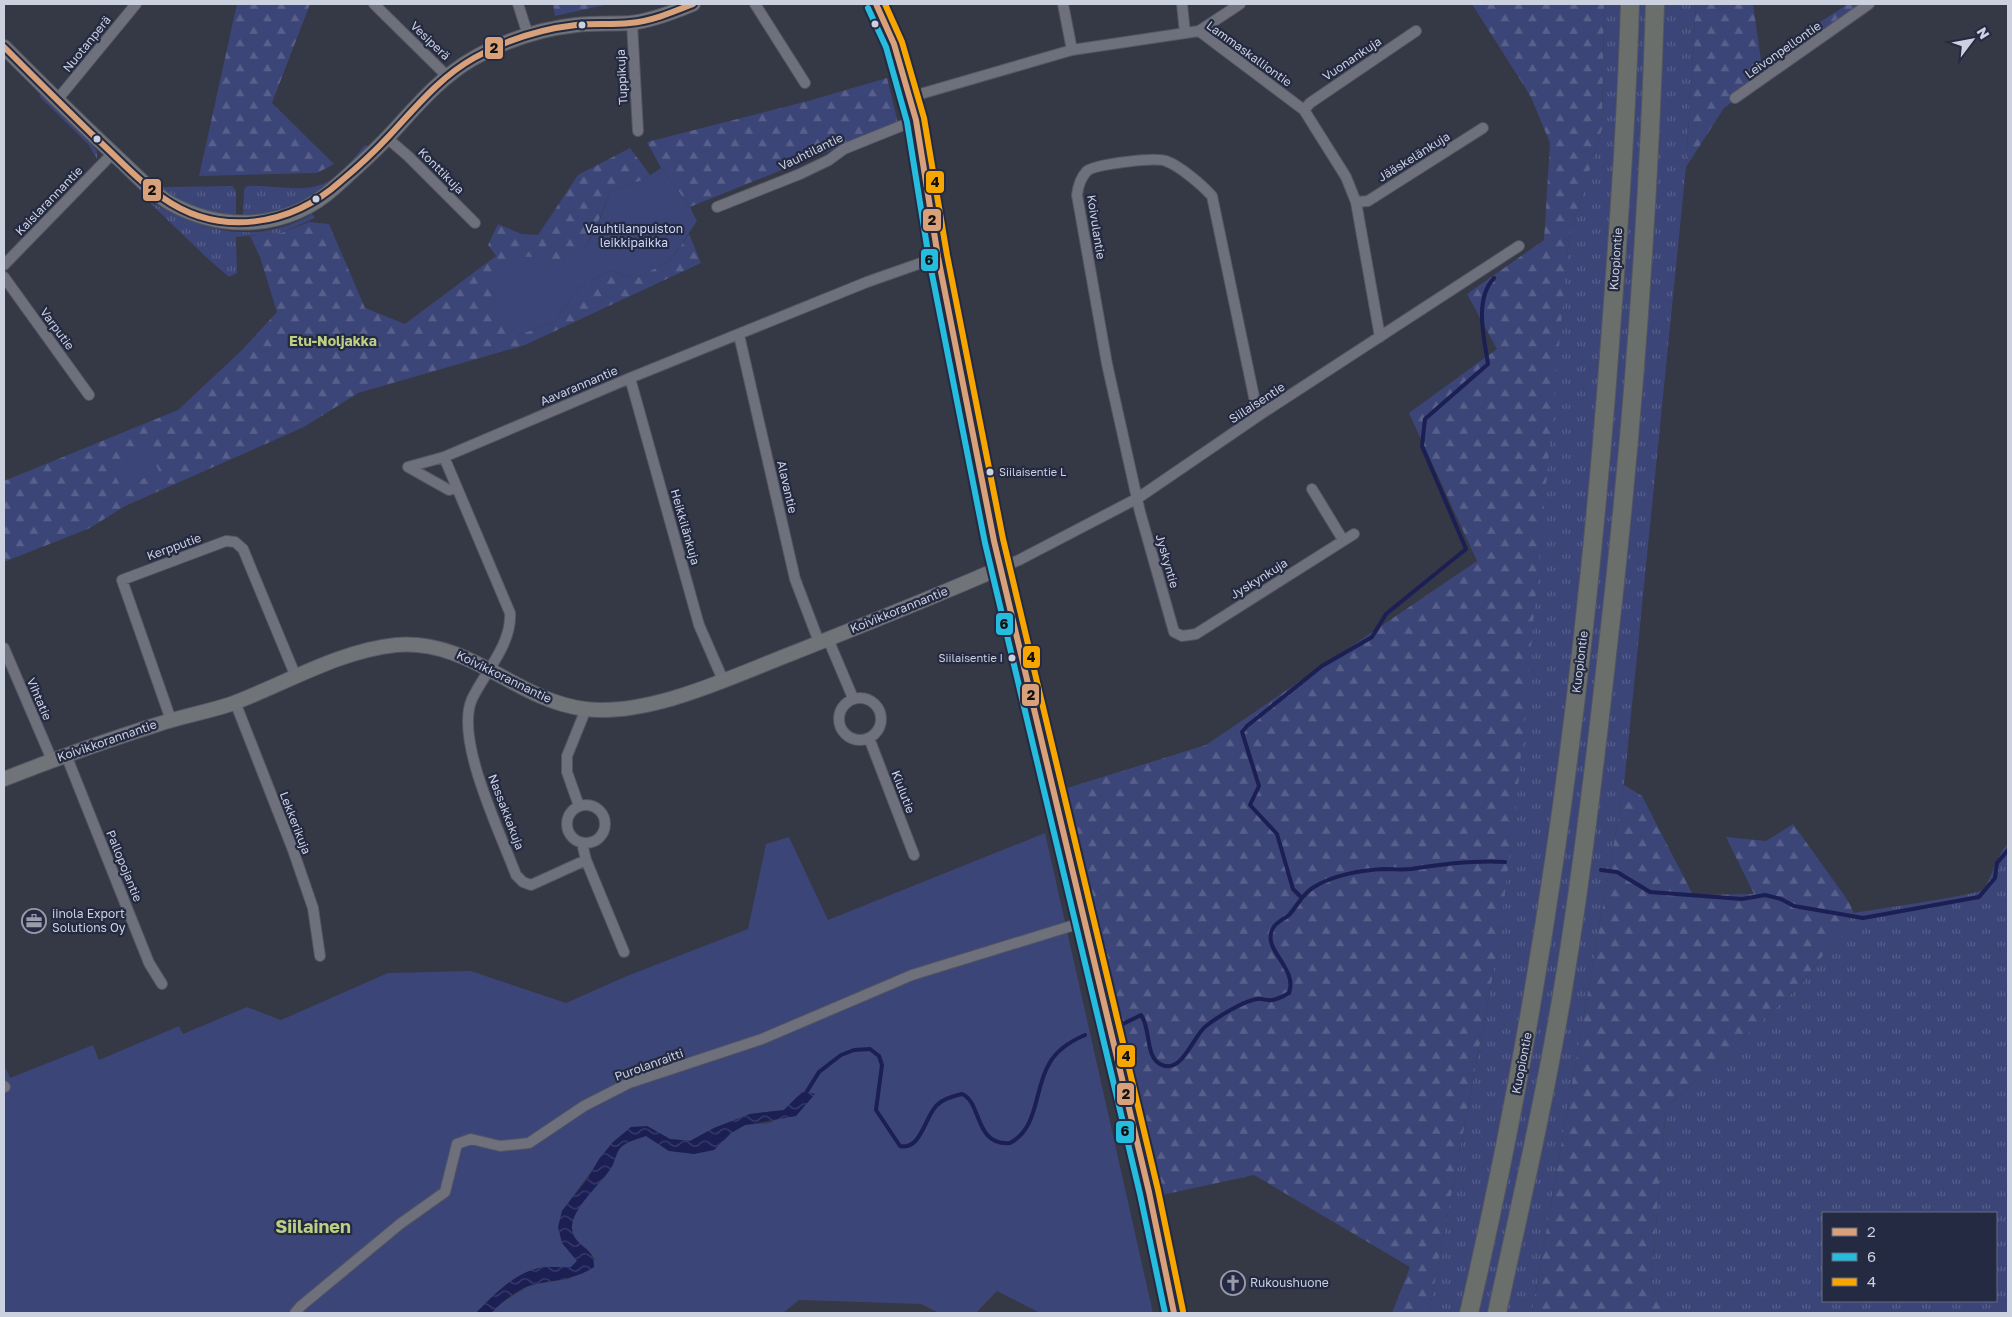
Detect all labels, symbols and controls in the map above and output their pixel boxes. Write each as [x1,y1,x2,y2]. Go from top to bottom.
street label: Nuotanperä [59,12,114,75]
north arrow [1947,15,1997,65]
street label: Vesiperä [407,18,453,63]
street label: Lammaskalliontie [1204,18,1295,90]
street label: Leivonpellontie [1742,18,1824,81]
unlabelled marker [870,19,880,29]
unlabelled marker [577,20,587,30]
text: N [1973,24,1993,42]
street label: Vuonankuja [1320,33,1384,84]
line badge: 2 [484,36,504,60]
text: 2 [490,39,499,56]
street label: Tuppikuja [613,49,630,105]
street label: Jääskelänkuja [1375,128,1453,185]
street label: Vauhtilantie [776,130,845,174]
unlabelled marker [92,134,102,144]
street label: Konttikuja [415,144,468,197]
street label: Kaislarannantie [12,163,85,238]
line badge: 4 [925,170,945,194]
text: 4 [931,173,940,190]
line badge: 2 [142,178,162,202]
text: 2 [148,181,157,198]
unlabelled marker [311,194,321,204]
street label: Koivulantie [1084,194,1109,260]
line badge: 2 [922,208,942,232]
text: 2 [928,211,937,228]
park label: Vauhtilanpuiston leikkipaikka [585,221,683,250]
street label: Kuopiontie [1606,227,1625,291]
line badge: 6 [920,248,939,272]
text: 6 [925,251,934,268]
street label: Varputie [37,305,78,353]
district label: Etu-Noljakka [289,332,377,349]
street label: Aavarannantie [538,362,620,409]
street label: Siilaisentie [1226,379,1287,426]
street label: Alavantie [774,459,801,515]
place label: Siilaisentie L [999,465,1067,478]
marker: Siilaisentie L [985,467,995,477]
street label: Heikkilänkuja [668,487,703,566]
street label: Kerpputie [145,530,203,563]
street label: Jyskyntie [1153,532,1182,590]
street label: Jyskynkuja [1227,555,1290,602]
street label: Koivikkorannantie [848,583,950,636]
line badge: 6 [995,612,1014,636]
text: 6 [1000,615,1009,632]
street label: Kuopiontie [1568,630,1591,694]
line badge: 4 [1022,645,1041,669]
street label: Koivikkorannantie [454,647,554,706]
text: 4 [1027,648,1036,665]
place label: Siilaisentie I [939,651,1003,664]
marker: Siilaisentie I [1007,653,1017,663]
street label: Vihtatie [24,675,55,722]
line badge: 2 [1021,683,1040,707]
text: 2 [1027,686,1036,703]
street label: Koivikkorannantie [55,716,158,765]
street label: Kiulutie [888,768,919,815]
street label: Nassakkakuja [485,772,528,852]
street label: Lekkerikuja [277,789,314,856]
street label: Pallopojantie [103,828,146,904]
place label: iinola Export Solutions Oy [52,906,126,935]
office icon: iinola Export Solutions Oy [21,908,47,934]
street label: Kuopiontie [1508,1031,1535,1095]
line badge: 4 [1116,1044,1136,1068]
street label: Purolanraitti [612,1045,685,1084]
text: 4 [1122,1047,1131,1064]
line badge: 2 [1116,1082,1135,1106]
text: 2 [1122,1085,1131,1102]
line badge: 6 [1115,1120,1135,1144]
text: 6 [1121,1122,1130,1139]
legend [1822,1212,1997,1302]
district label: Siilainen [275,1215,351,1237]
text: 2 [1867,1222,1876,1240]
text: 6 [1867,1247,1876,1265]
church icon: Rukoushuone [1220,1270,1246,1296]
text: 4 [1867,1272,1876,1290]
place label: Rukoushuone [1250,1275,1329,1290]

